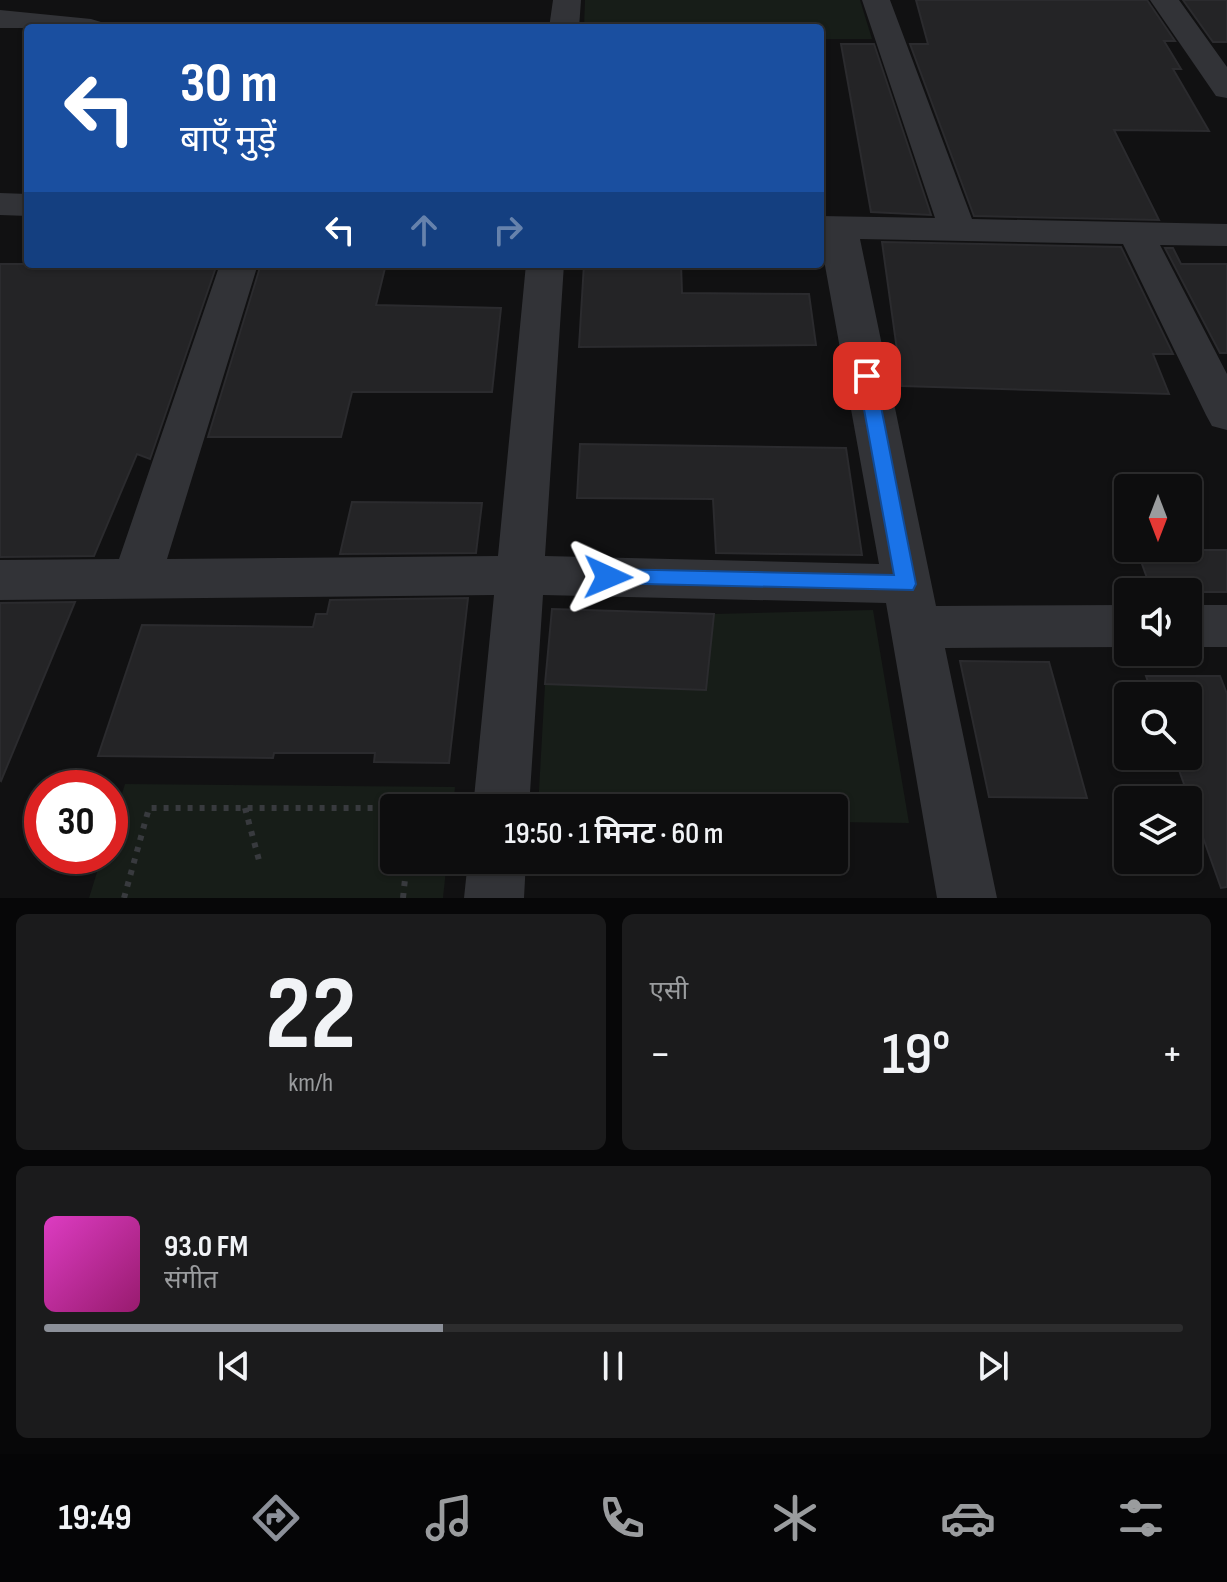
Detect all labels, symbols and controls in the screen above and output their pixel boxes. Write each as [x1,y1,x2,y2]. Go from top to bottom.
text: 30 m [180,51,278,118]
icon: left [48,56,152,160]
text: बाएँ मुड़ें [180,119,276,162]
icon: left [318,208,362,252]
icon: ahead [402,208,446,252]
icon: right [486,208,530,252]
pin [833,342,901,410]
icon: arrive [845,354,889,398]
north arrow [1114,474,1202,562]
map controls [1114,474,1202,874]
position arrow [566,535,650,619]
button: sound [1114,578,1202,666]
button: search [1114,682,1202,770]
speed limit sign: 30 [24,770,128,874]
button: layers [1114,786,1202,874]
text: 19:50 · 1 मिनट · 60 m [505,816,723,852]
text: 22 [265,953,356,1078]
text: एसी [650,976,688,1007]
text: 19° [882,1019,951,1091]
text: − [650,1028,671,1081]
text: + [1161,1028,1183,1081]
text: km/h [288,1068,333,1099]
text: 93.0 FM [164,1229,248,1265]
text: संगीत [164,1265,218,1296]
icon: previous [212,1344,256,1388]
icon: pause [591,1344,635,1388]
icon: next [971,1344,1015,1388]
icon: directions [248,1490,304,1546]
icon: music [421,1490,477,1546]
icon: phone [594,1490,650,1546]
icon: climate [767,1490,823,1546]
icon: car [940,1490,996,1546]
icon: filters [1113,1490,1169,1546]
text: 19:49 [58,1497,131,1540]

